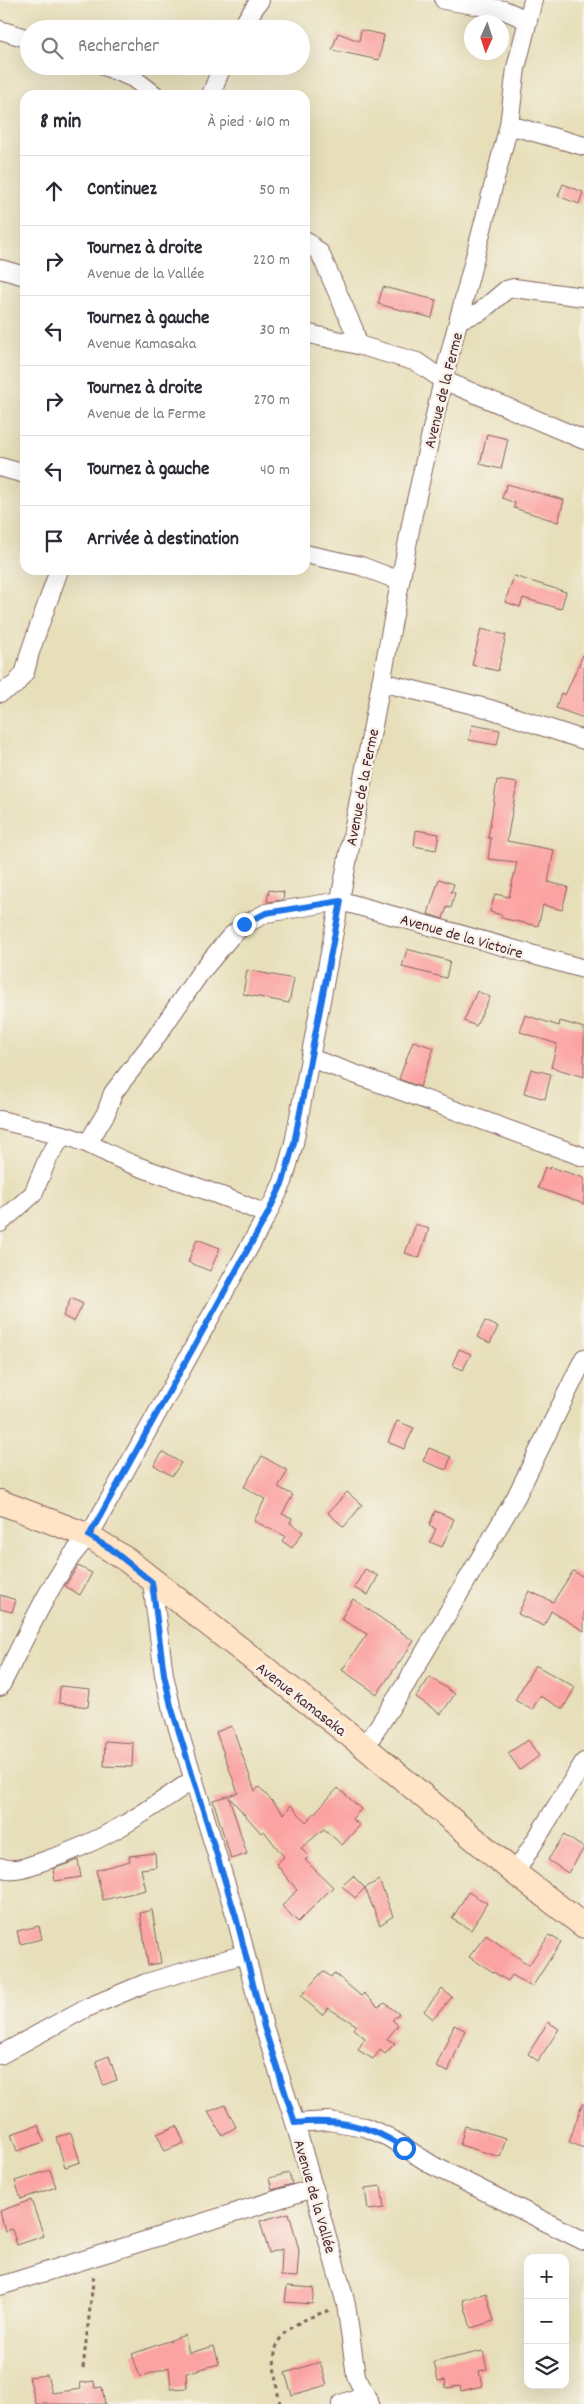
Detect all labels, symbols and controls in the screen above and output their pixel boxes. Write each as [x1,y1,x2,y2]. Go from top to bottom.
north arrow [464,15,509,60]
search box [20,20,310,75]
icon: search [38,34,66,62]
text: Rechercher [78,34,159,61]
text: 8 min [40,108,81,138]
text: À pied · 610 m [208,111,290,134]
icon: ahead [40,177,68,205]
text: Continuez [87,177,157,204]
text: 50 m [259,179,290,202]
text: Tournez à droite [87,236,202,263]
icon: right [40,247,68,275]
text: 220 m [253,249,290,272]
text: Avenue de la Vallée [87,263,204,286]
text: Tournez à gauche [87,306,209,333]
icon: left [40,317,68,345]
text: 30 m [260,319,290,342]
street label: Avenue de la Ferme [419,330,470,451]
text: Avenue Kamasaka [87,333,196,356]
text: Tournez à droite [87,376,202,403]
icon: right [40,387,68,415]
text: 270 m [254,389,290,412]
text: Avenue de la Ferme [87,403,206,426]
icon: left [40,457,68,485]
text: Tournez à gauche [87,457,209,484]
text: 40 m [260,459,290,482]
icon: arrive [40,527,68,555]
text: Arrivée à destination [87,527,239,554]
street label: Avenue de la Ferme [341,727,386,848]
street label: Avenue de la Victoire [397,909,525,966]
route end [233,913,256,936]
street label: Avenue Kamasaka [250,1657,351,1743]
street label: Avenue de la Vallée [286,2137,341,2256]
route start [393,2137,416,2160]
map controls [524,2254,569,2389]
button: + [524,2254,569,2299]
button: − [524,2299,569,2344]
button: layers [524,2344,569,2389]

